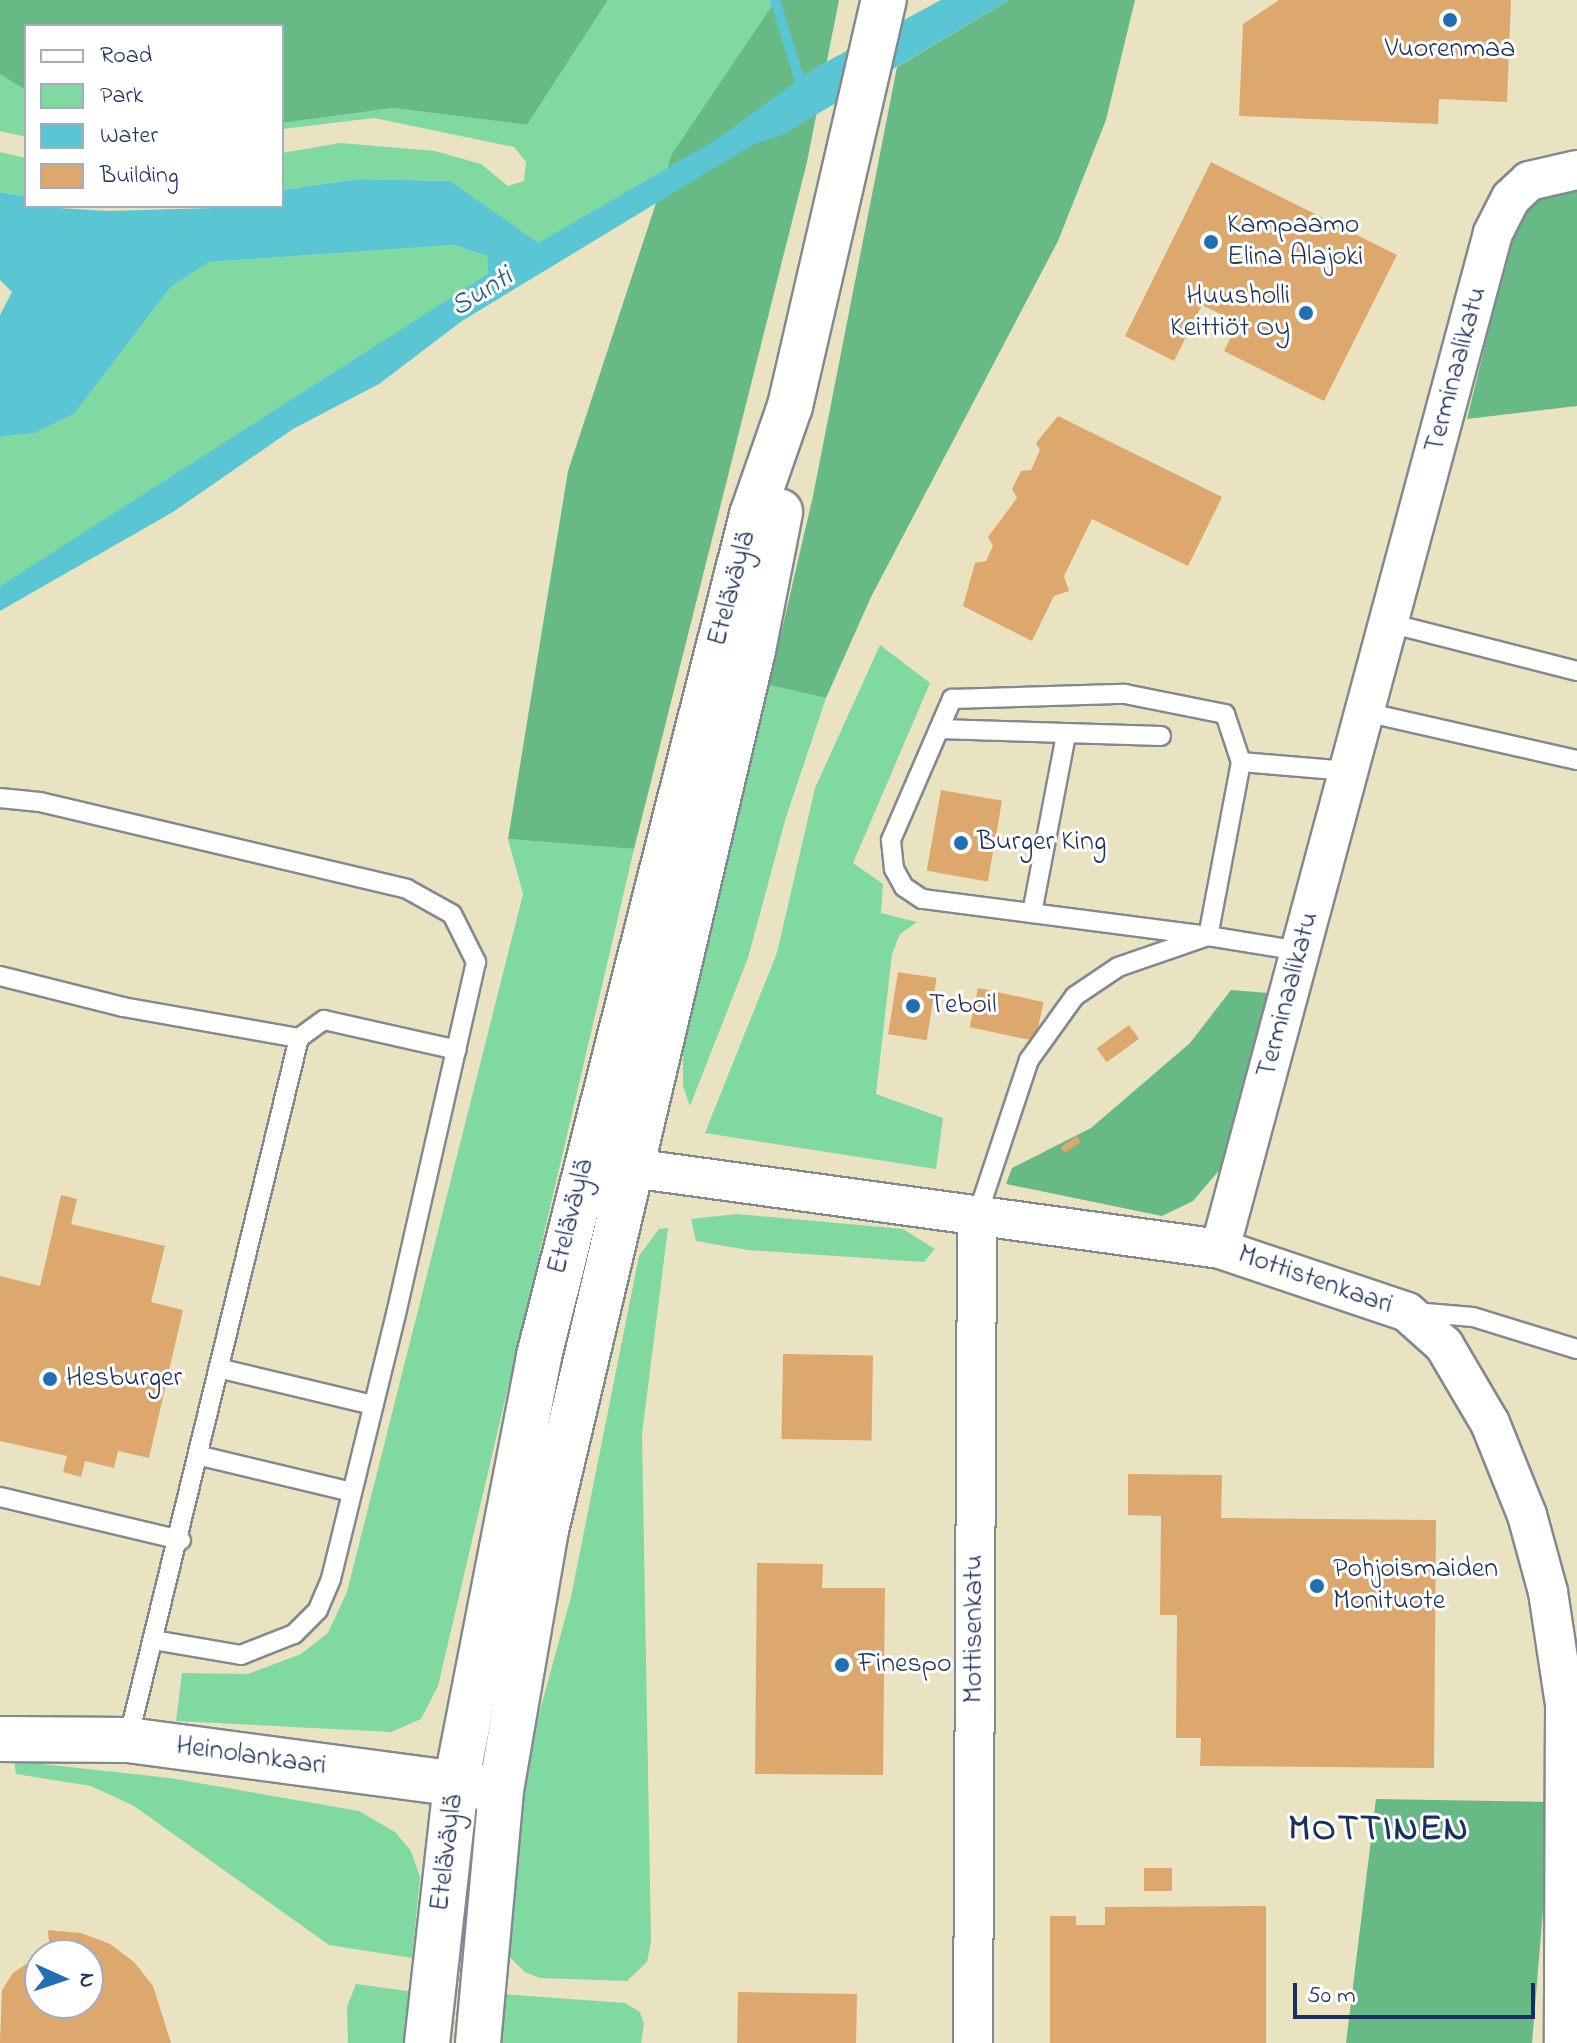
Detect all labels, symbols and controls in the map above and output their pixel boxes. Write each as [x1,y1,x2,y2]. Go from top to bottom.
marker: Vuorenmaa [1441,11,1459,29]
legend [24,24,284,208]
place label: Vuorenmaa [1385,33,1515,67]
text: Road [100,39,152,74]
text: Park [100,79,143,114]
text: Water [100,119,158,154]
text: Building [100,159,179,194]
place label: Kampaamo Elina Alajoki [1227,209,1363,275]
marker: Kampaamo Elina Alajoki [1202,233,1220,251]
water label: Sunti [444,260,520,326]
place label: Huusholli Keittiöt Oy [1170,280,1290,346]
street label: Terminaalikatu [1419,283,1495,457]
marker: Huusholli Keittiöt Oy [1297,304,1315,322]
street label: Eteläväylä [702,528,764,650]
place label: Burger King [977,826,1106,860]
marker: Burger King [952,834,970,852]
street label: Terminaalikatu [1251,908,1327,1082]
place label: Teboil [929,989,997,1023]
marker: Teboil [904,997,922,1015]
street label: Eteläväylä [542,1156,602,1278]
street label: Mottistenkaari [1233,1239,1397,1323]
place label: Hesburger [66,1362,182,1396]
marker: Hesburger [41,1370,59,1388]
place label: Pohjoismaiden Monituote [1333,1553,1498,1619]
street label: Mottisenkatu [958,1555,992,1703]
marker: Pohjoismaiden Monituote [1308,1577,1326,1595]
place label: Finespo [858,1648,952,1682]
marker: Finespo [833,1656,851,1674]
street label: Heinolankaari [174,1730,328,1784]
street label: Eteläväylä [424,1793,472,1913]
district label: MOTTINEN [1288,1809,1470,1853]
north arrow [24,1939,104,2019]
scale bar [1297,1967,1539,2017]
text: N [70,1972,102,1988]
text: 50 m [1307,1979,1356,2014]

